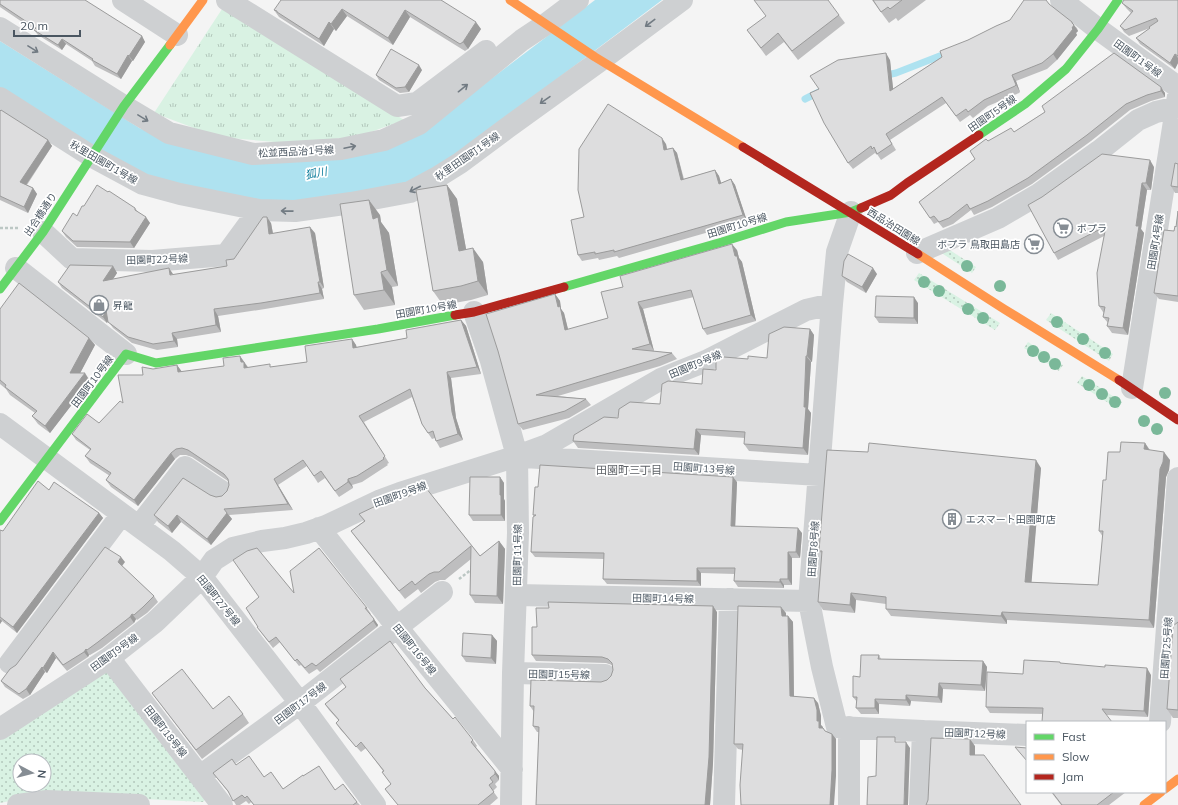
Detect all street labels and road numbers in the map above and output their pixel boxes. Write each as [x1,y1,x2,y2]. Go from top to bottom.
street label: 田園町1号線 [1111,37,1164,80]
street label: 田園町5号線 [966,92,1019,135]
street label: 秋里田園町1号線 [432,129,502,184]
street label: 秋里田園町1号線 [68,138,140,187]
street label: 松並西品治1号線 [258,143,334,160]
street label: 出合橋通り [21,190,60,239]
street label: 西品治田園線 [865,205,923,248]
street label: 田園町10号線 [706,210,769,241]
street label: 田園町4号線 [1145,213,1166,271]
street label: 田園町22号線 [126,252,188,267]
street label: 田園町10号線 [394,298,458,321]
street label: 田園町9号線 [667,348,724,381]
street label: 田園町10号線 [69,353,116,410]
street label: 田園町13号線 [673,460,735,477]
street label: 田園町9号線 [372,479,429,510]
street label: 田園町8号線 [805,521,822,577]
street label: 田園町11号線 [510,524,525,586]
street label: 田園町27号線 [194,572,243,628]
street label: 田園町14号線 [632,591,694,606]
street label: 田園町25号線 [1158,617,1175,679]
street label: 田園町16号線 [390,621,439,677]
street label: 田園町9号線 [88,631,141,674]
street label: 田園町15号線 [528,667,590,682]
street label: 田園町17号線 [272,680,329,727]
street label: 田園町18号線 [141,703,190,760]
street label: 田園町12号線 [944,726,1006,741]

